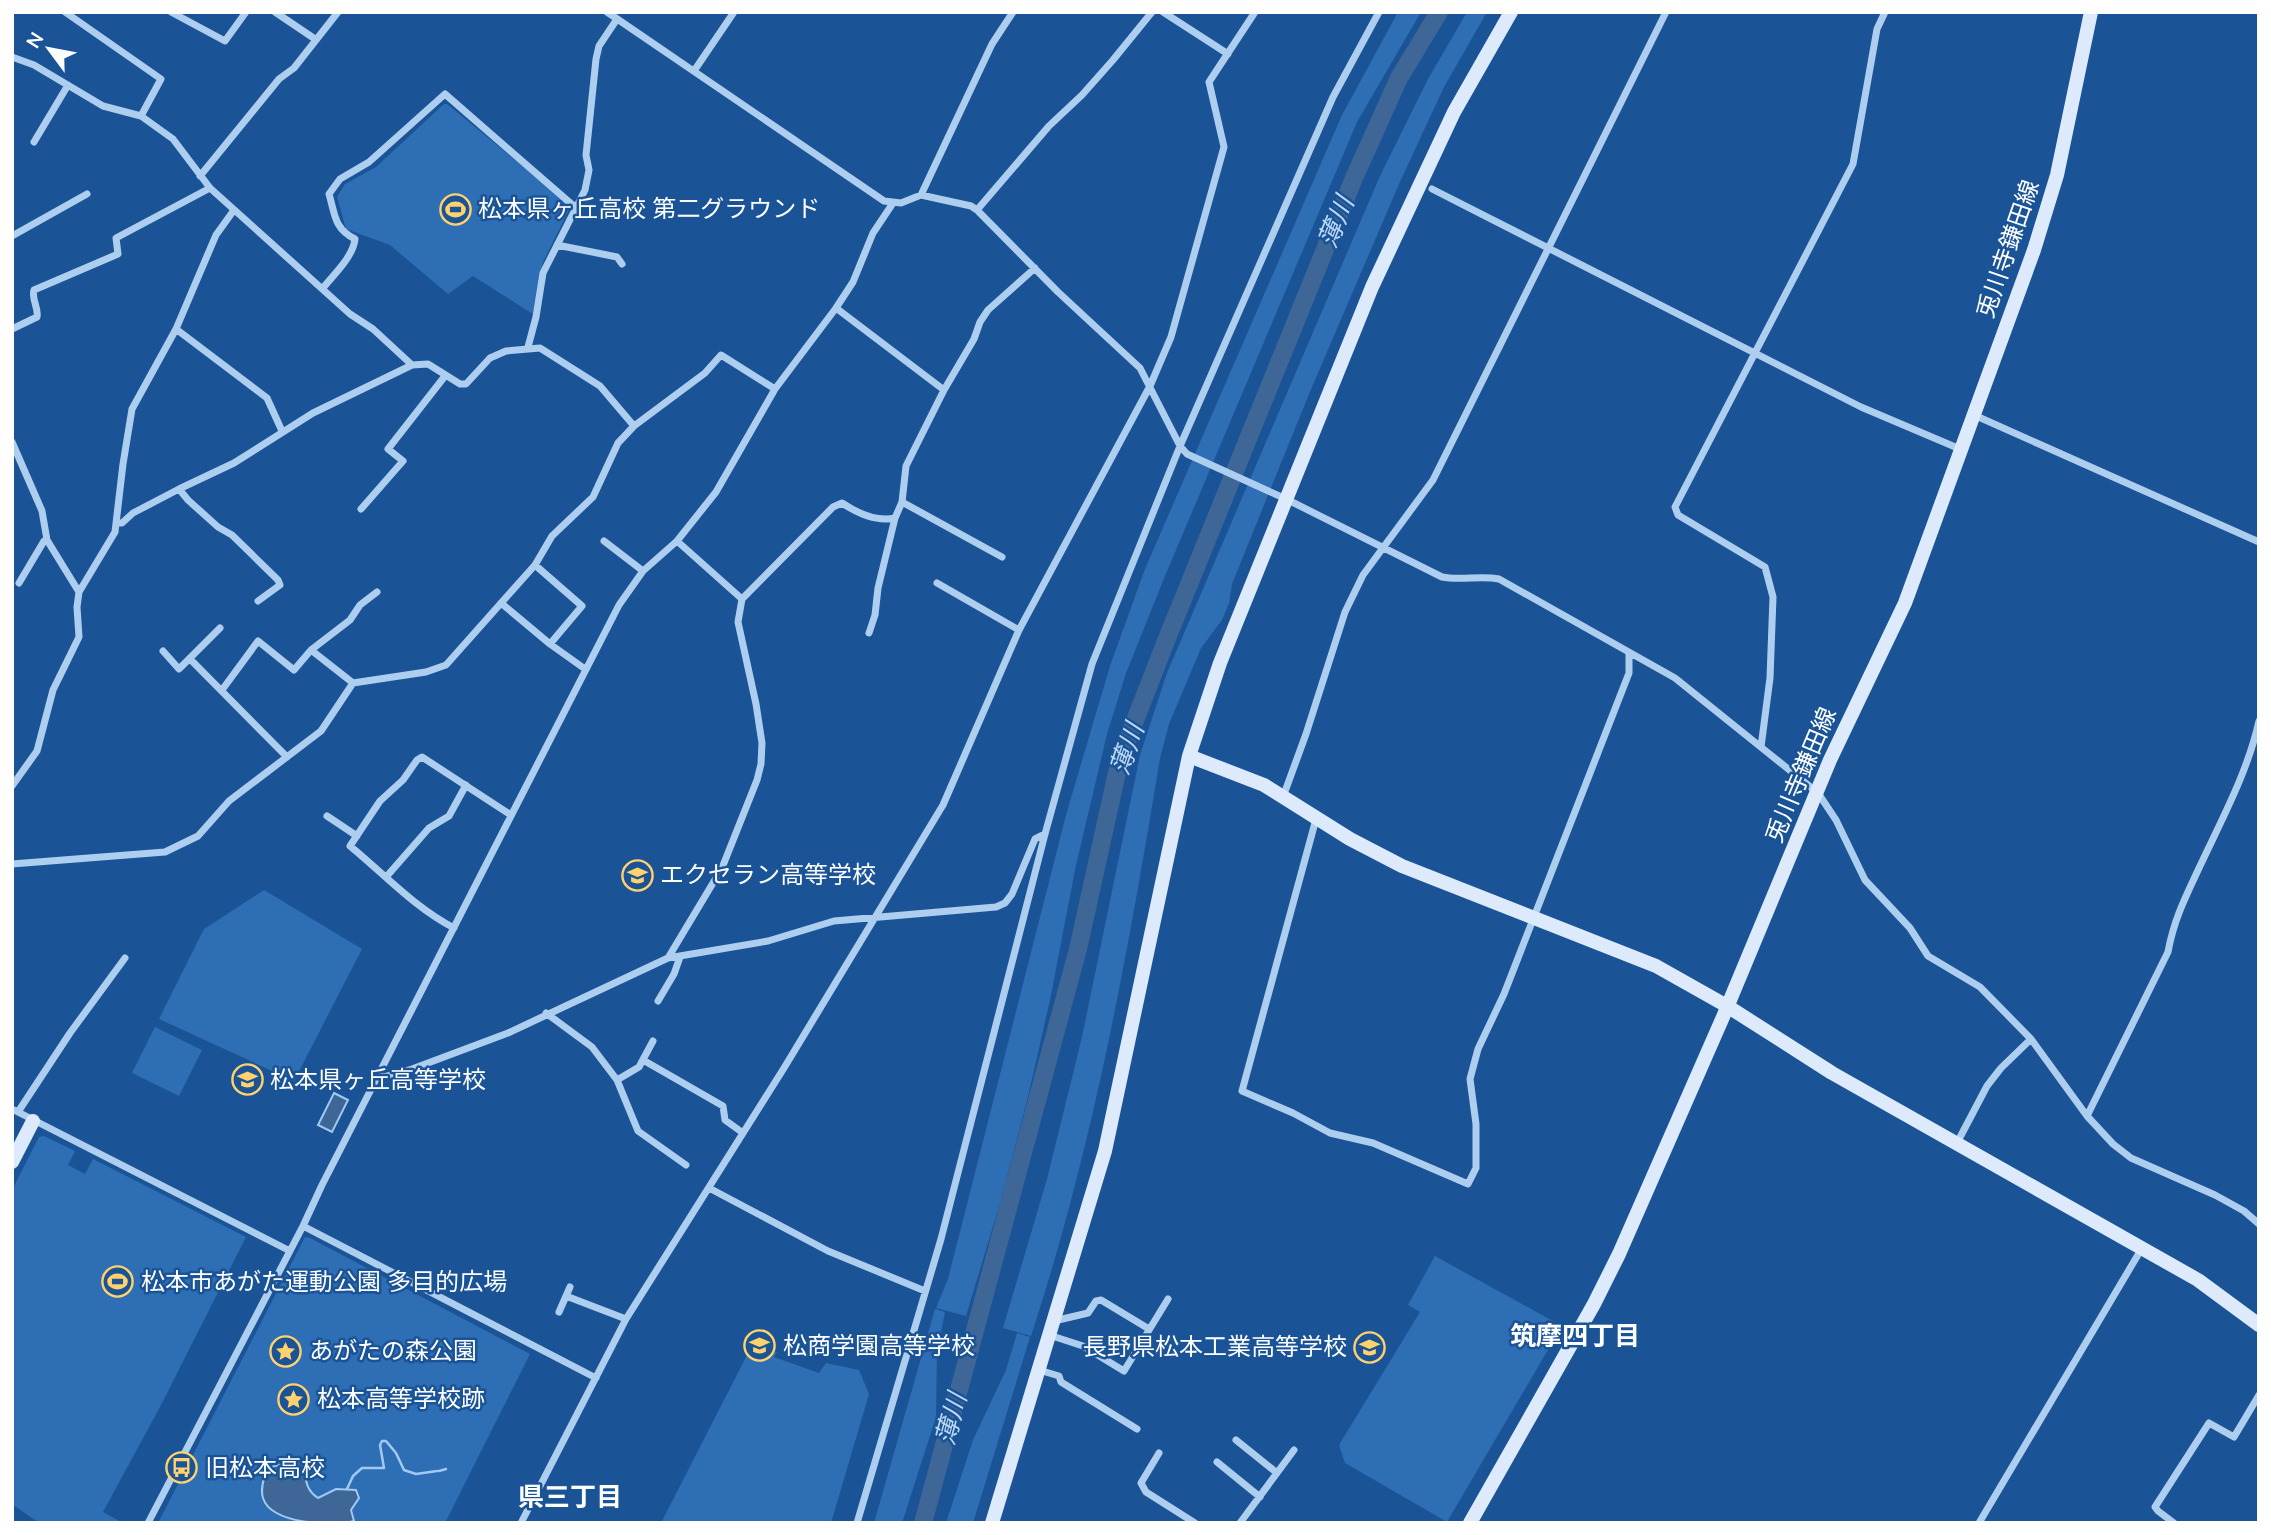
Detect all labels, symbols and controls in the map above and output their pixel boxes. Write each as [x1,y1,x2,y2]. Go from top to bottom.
north arrow [14,14,84,84]
text: N [21,28,50,53]
street label: 兎川寺鎌田線 [1969,176,2047,322]
water label: 薄川 [1310,189,1364,253]
sports icon: 松本県ヶ丘高校 第二グラウンド [438,192,472,226]
place label: 松本県ヶ丘高校 第二グラウンド [478,193,820,225]
street label: 兎川寺鎌田線 [1758,702,1844,848]
water label: 薄川 [1102,716,1153,779]
school or university icon: エクセラン高等学校 [620,858,654,892]
place label: エクセラン高等学校 [660,859,876,891]
school or university icon: 松本県ヶ丘高等学校 [230,1063,264,1097]
place label: 松本県ヶ丘高等学校 [270,1064,486,1096]
sports icon: 松本市あがた運動公園 多目的広場 [101,1265,135,1299]
place label: 松本市あがた運動公園 多目的広場 [141,1266,507,1298]
district label: 筑摩四丁目 [1510,1319,1640,1354]
school or university icon: 松商学園高等学校 [743,1329,777,1363]
place label: 松商学園高等学校 [783,1330,975,1362]
school or university icon: 長野県松本工業高等学校 [1353,1330,1387,1364]
place label: 長野県松本工業高等学校 [1083,1331,1347,1363]
place icon: あがたの森公園 [269,1334,303,1368]
place label: あがたの森公園 [309,1335,477,1367]
place icon: 松本高等学校跡 [277,1382,311,1416]
place label: 松本高等学校跡 [317,1383,485,1415]
water label: 薄川 [928,1387,976,1449]
bus stop icon: 旧松本高校 [165,1451,199,1485]
place label: 旧松本高校 [205,1452,325,1484]
district label: 県三丁目 [518,1480,622,1515]

